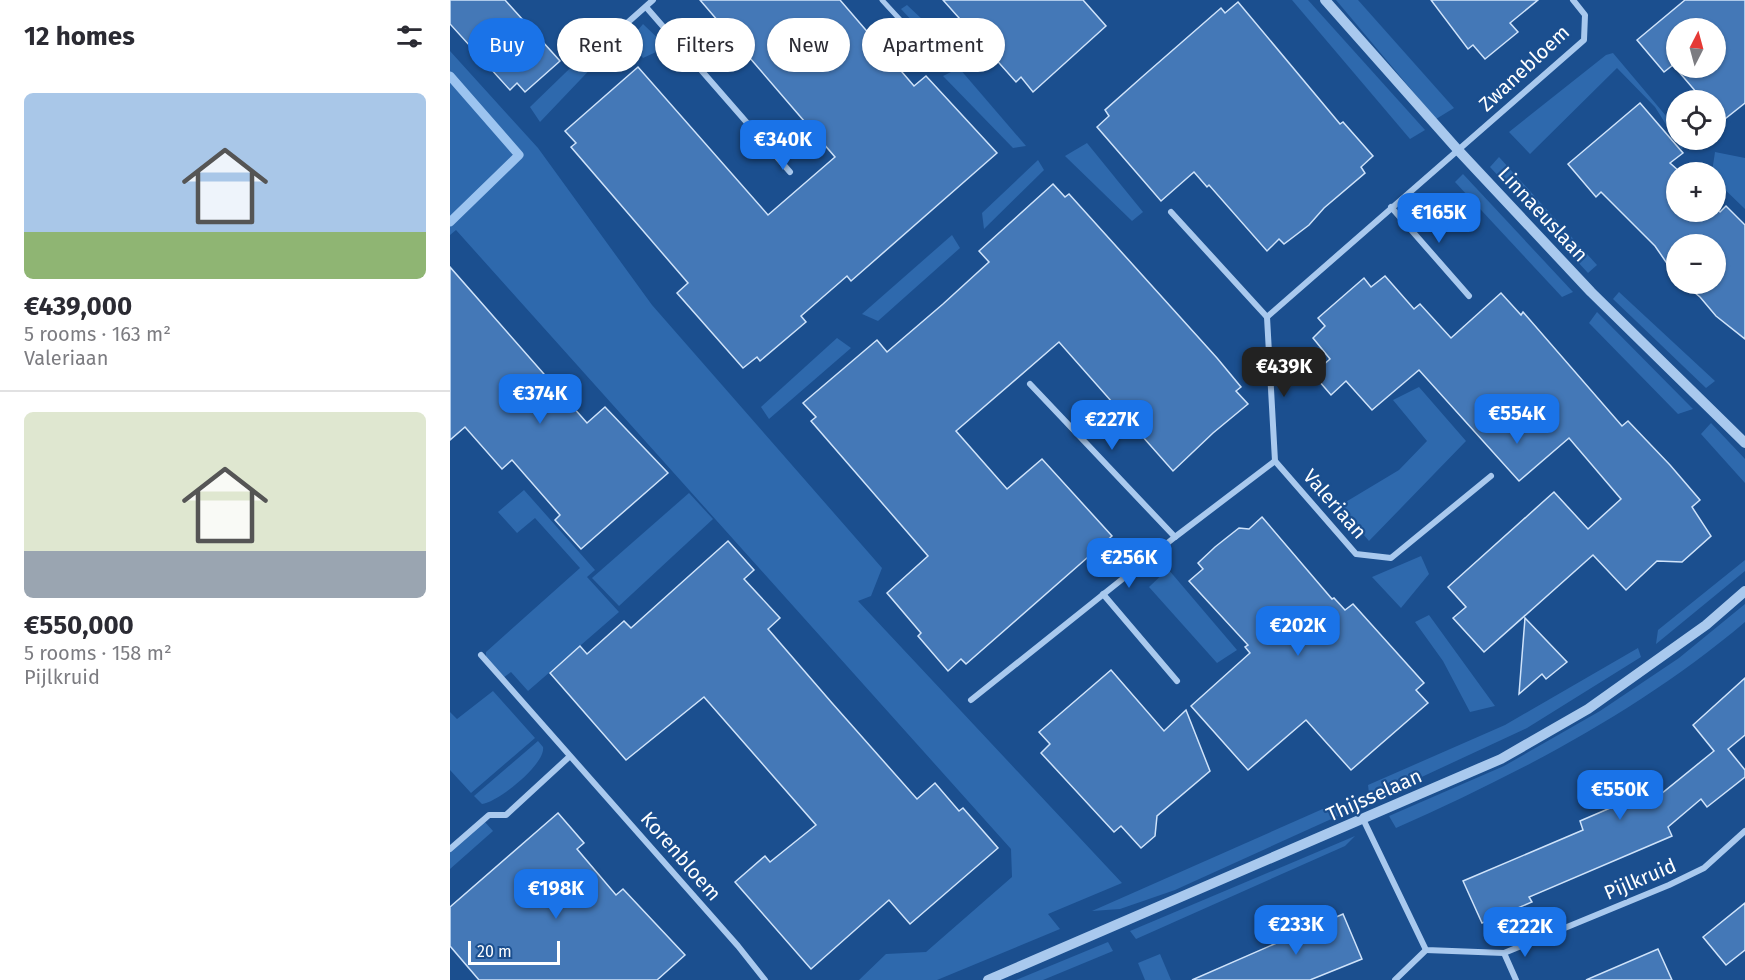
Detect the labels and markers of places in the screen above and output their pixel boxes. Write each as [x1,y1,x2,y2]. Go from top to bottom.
pin: €340K [741,120,825,171]
pin: €165K [1397,193,1481,244]
pin: €439K [1242,347,1326,398]
pin: €374K [498,374,582,425]
pin: €554K [1475,394,1559,445]
pin: €227K [1070,400,1154,451]
pin: €256K [1087,538,1171,589]
pin: €202K [1256,606,1340,657]
pin: €550K [1578,770,1662,821]
pin: €198K [514,869,598,920]
pin: €233K [1254,905,1338,956]
pin: €222K [1483,907,1567,958]

